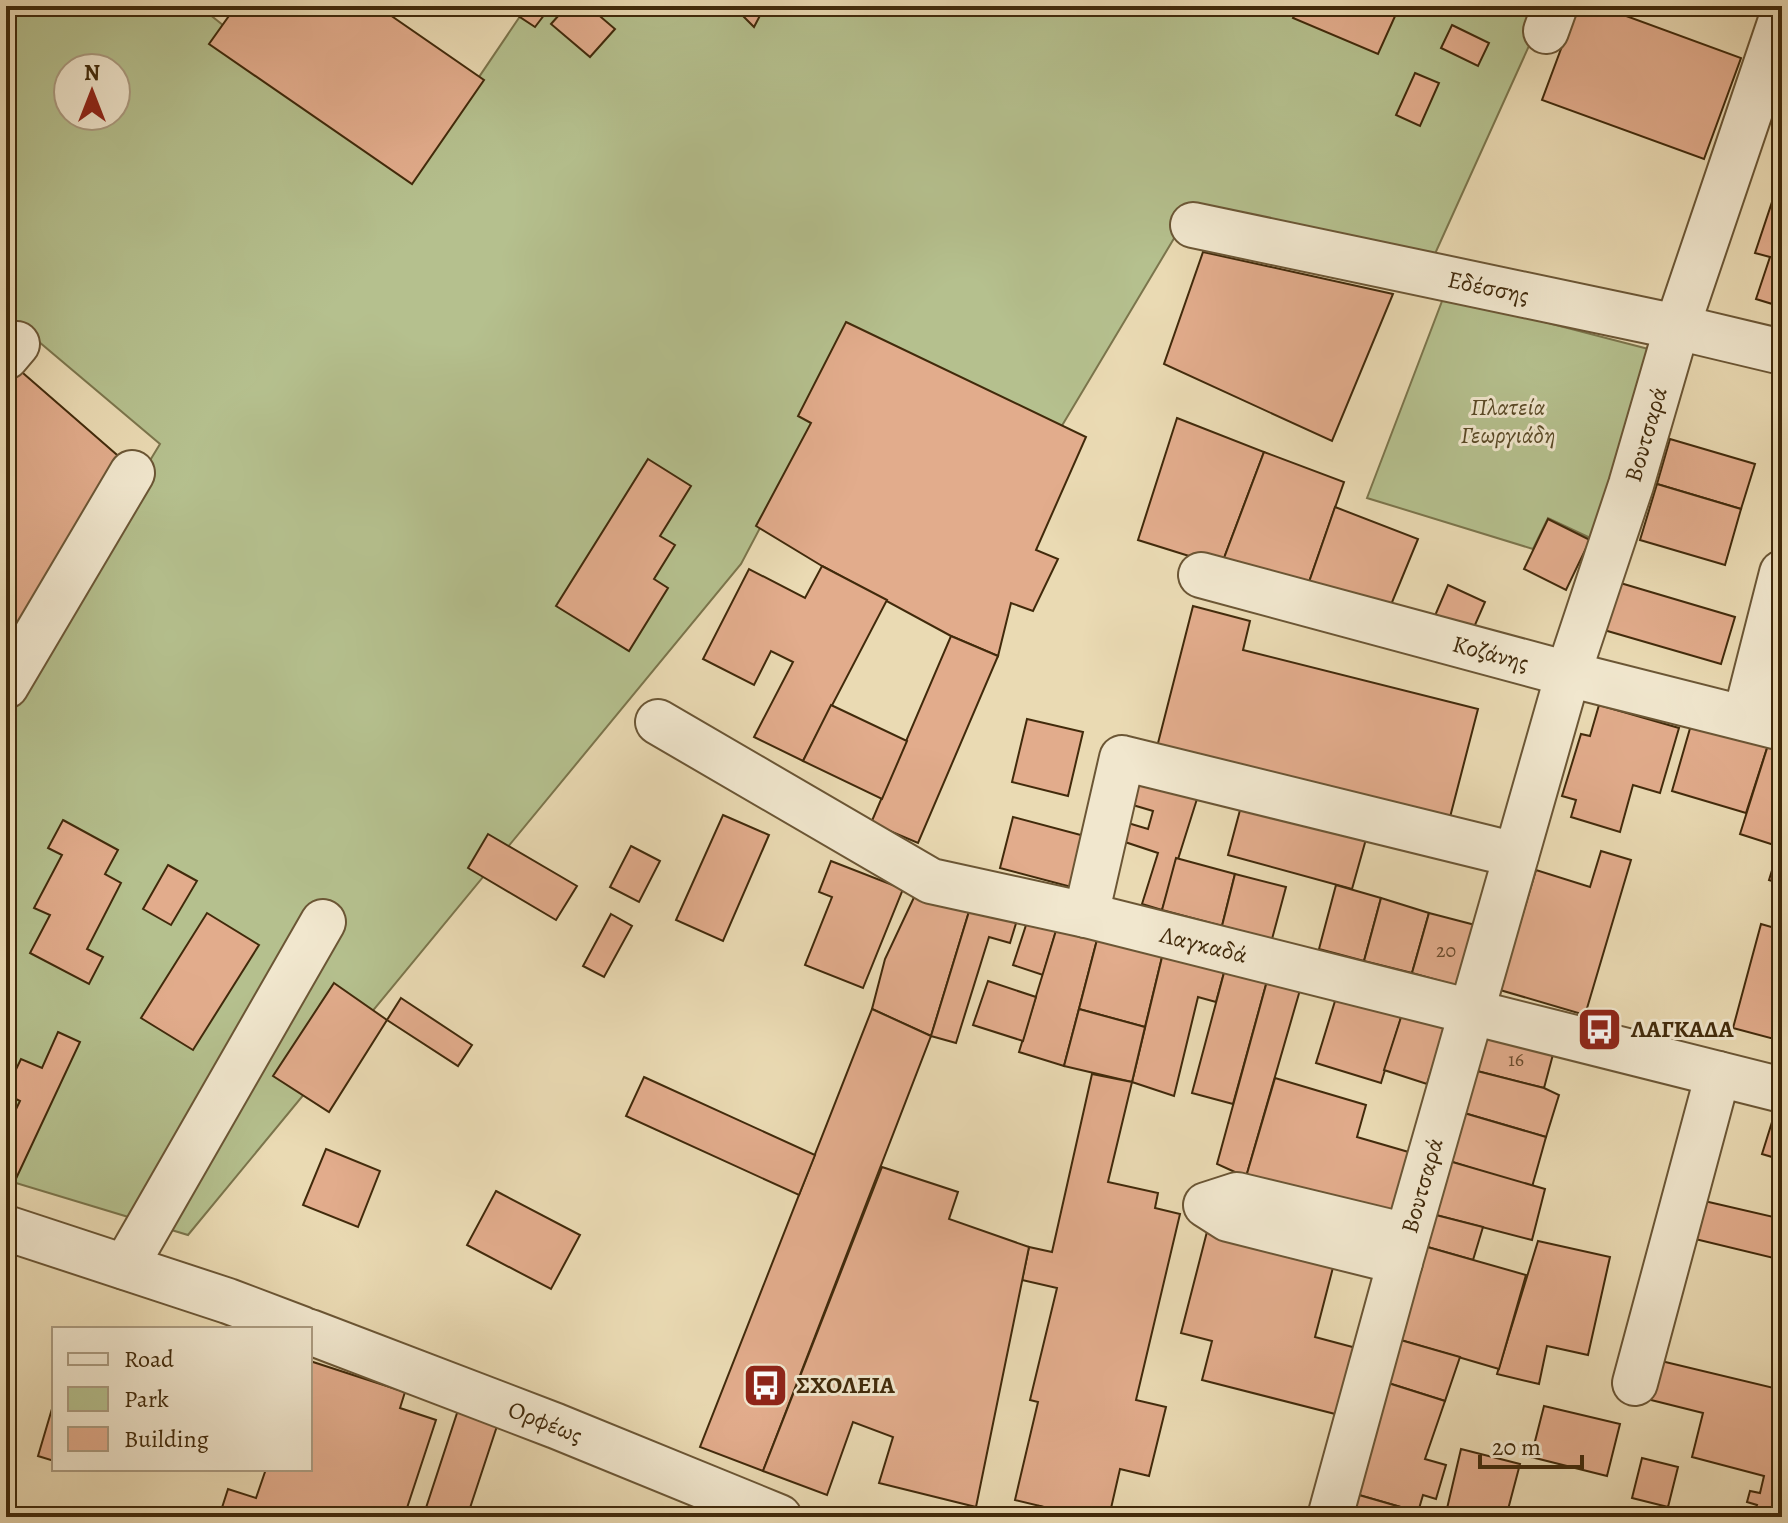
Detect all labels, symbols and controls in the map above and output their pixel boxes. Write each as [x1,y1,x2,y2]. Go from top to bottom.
north arrow [52,52,132,132]
text: N [84,58,100,88]
street label: Εδέσσης [1445,263,1532,311]
street label: Βουτσαρά [1617,383,1675,486]
park label: Πλατεία Γεωργιάδη [1460,391,1556,451]
street label: Κοζάνης [1449,628,1532,679]
street label: Λαγκαδά [1156,918,1251,971]
house number: 20 [1436,937,1456,964]
bus stop icon: ΛΑΓΚΑΔΑ [1576,1005,1624,1053]
place label: ΛΑΓΚΑΔΑ [1630,1013,1735,1045]
house number: 16 [1508,1046,1524,1073]
street label: Βουτσαρά [1393,1134,1451,1237]
legend [52,1327,312,1471]
text: Road [124,1343,174,1375]
bus stop icon: ΣΧΟΛΕΙΑ [741,1361,789,1409]
place label: ΣΧΟΛΕΙΑ [796,1369,896,1401]
text: Park [124,1383,169,1415]
street label: Ορφέως [504,1393,587,1451]
scale bar [1480,1419,1582,1469]
text: Building [124,1423,209,1455]
text: 20 m [1492,1431,1541,1463]

